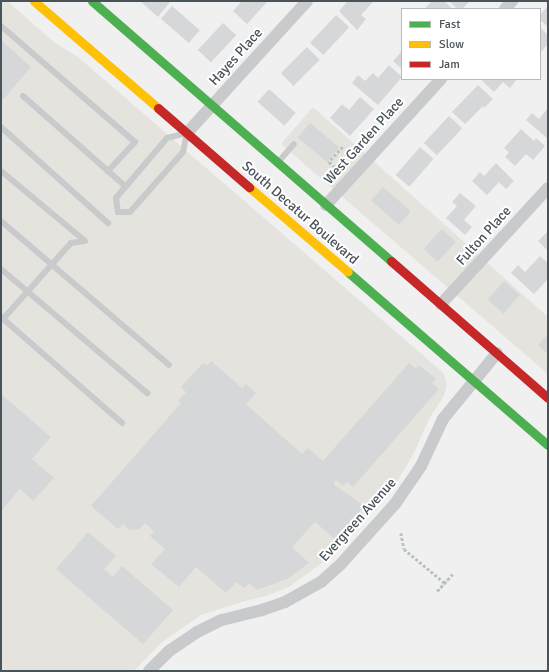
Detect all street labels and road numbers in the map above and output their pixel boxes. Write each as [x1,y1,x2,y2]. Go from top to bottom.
street label: Hayes Place [206,25,266,89]
street label: West Garden Place [320,94,408,188]
street label: South Decatur Boulevard [238,158,362,268]
street label: Fulton Place [453,203,515,269]
street label: Evergreen Avenue [316,475,400,565]

